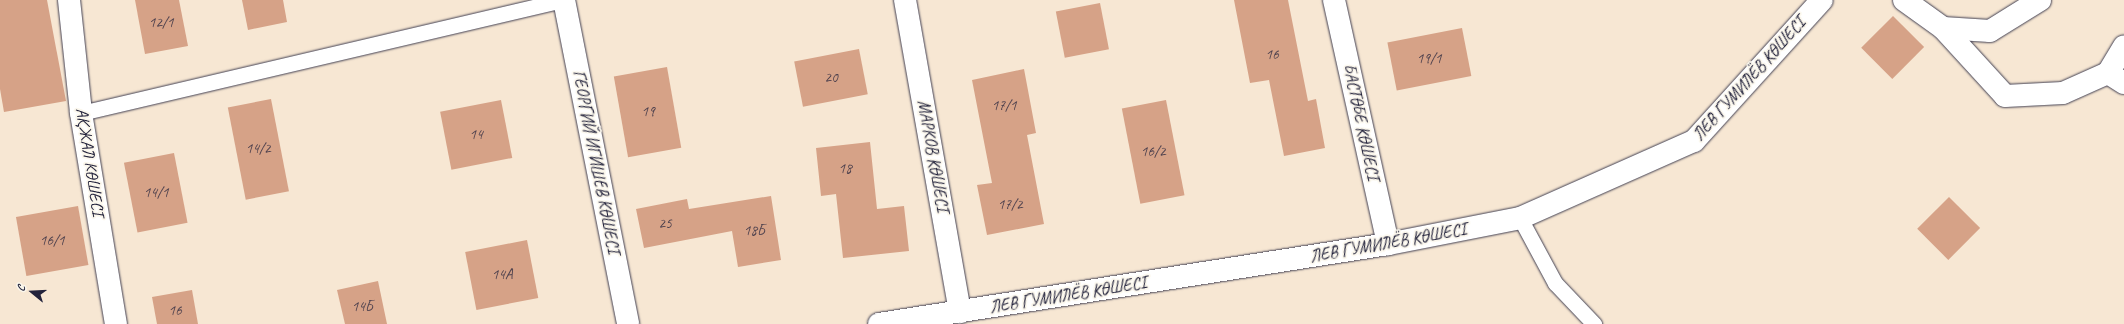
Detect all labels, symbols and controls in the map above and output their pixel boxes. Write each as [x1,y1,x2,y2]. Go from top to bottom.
street label: ЛЕВ ГУМИЛЁВ КӨШЕСІ [1689,13,1809,145]
house number: 12/1 [148,14,174,32]
house number: 16 [1265,46,1279,64]
house number: 19/1 [1416,50,1442,68]
street label: БАСТӨБЕ КӨШЕСІ [1339,62,1383,182]
street label: ГЕОРГИЙ ИГИШЕВ КӨШЕСІ [568,69,624,255]
house number: 20 [824,69,838,87]
house number: 17/1 [991,97,1017,115]
street label: МАРКОВ КӨШЕСІ [913,98,953,214]
house number: 19 [641,103,655,121]
street label: АҚЖАЛ КӨШЕСІ [71,106,109,218]
house number: 14 [469,126,483,144]
house number: 14/2 [245,140,271,158]
house number: 16/2 [1140,143,1166,161]
house number: 18 [838,160,852,178]
house number: 14/1 [143,184,169,202]
house number: 17/2 [997,196,1023,214]
house number: 25 [658,215,672,233]
street label: ЛЕВ ГУМИЛЁВ КӨШЕСІ [1308,219,1468,267]
house number: 18Б [743,222,765,240]
house number: 16/1 [39,232,65,250]
house number: 14А [491,266,513,284]
north arrow [12,272,52,312]
street label: ЛЕВ ГУМИЛЁВ КӨШЕСІ [988,273,1148,317]
text: С [13,284,28,293]
house number: 14Б [351,298,373,316]
house number: 16 [168,302,182,320]

